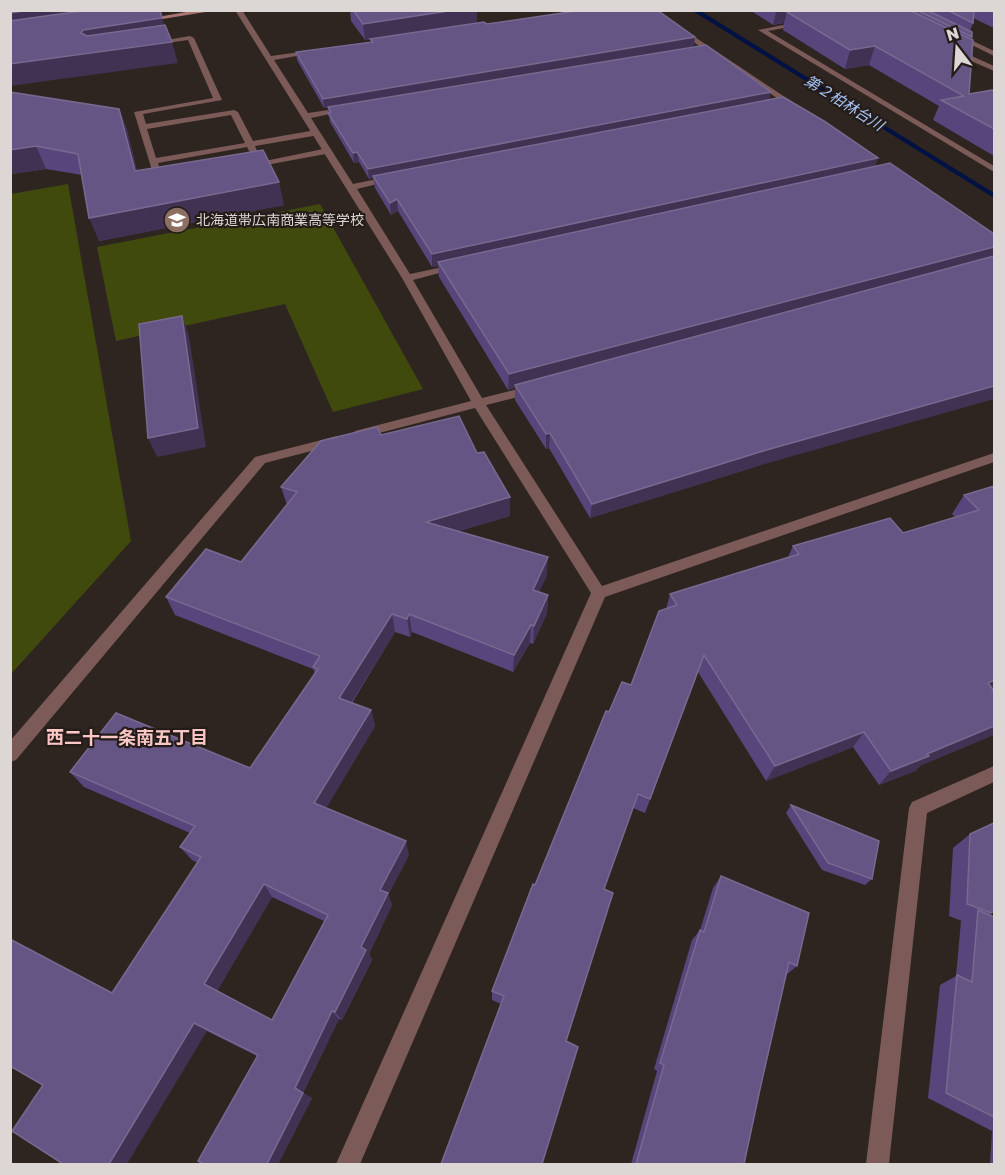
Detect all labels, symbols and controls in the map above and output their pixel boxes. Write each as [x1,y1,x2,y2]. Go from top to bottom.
north arrow [927,18,987,78]
text: N [944,22,961,45]
water label: 第２柏林台川 [802,71,889,135]
school or university icon: 北海道帯広南商業高等学校 [162,205,192,235]
place label: 北海道帯広南商業高等学校 [196,211,364,228]
district label: 西二十一条南五丁目 [46,726,208,748]

